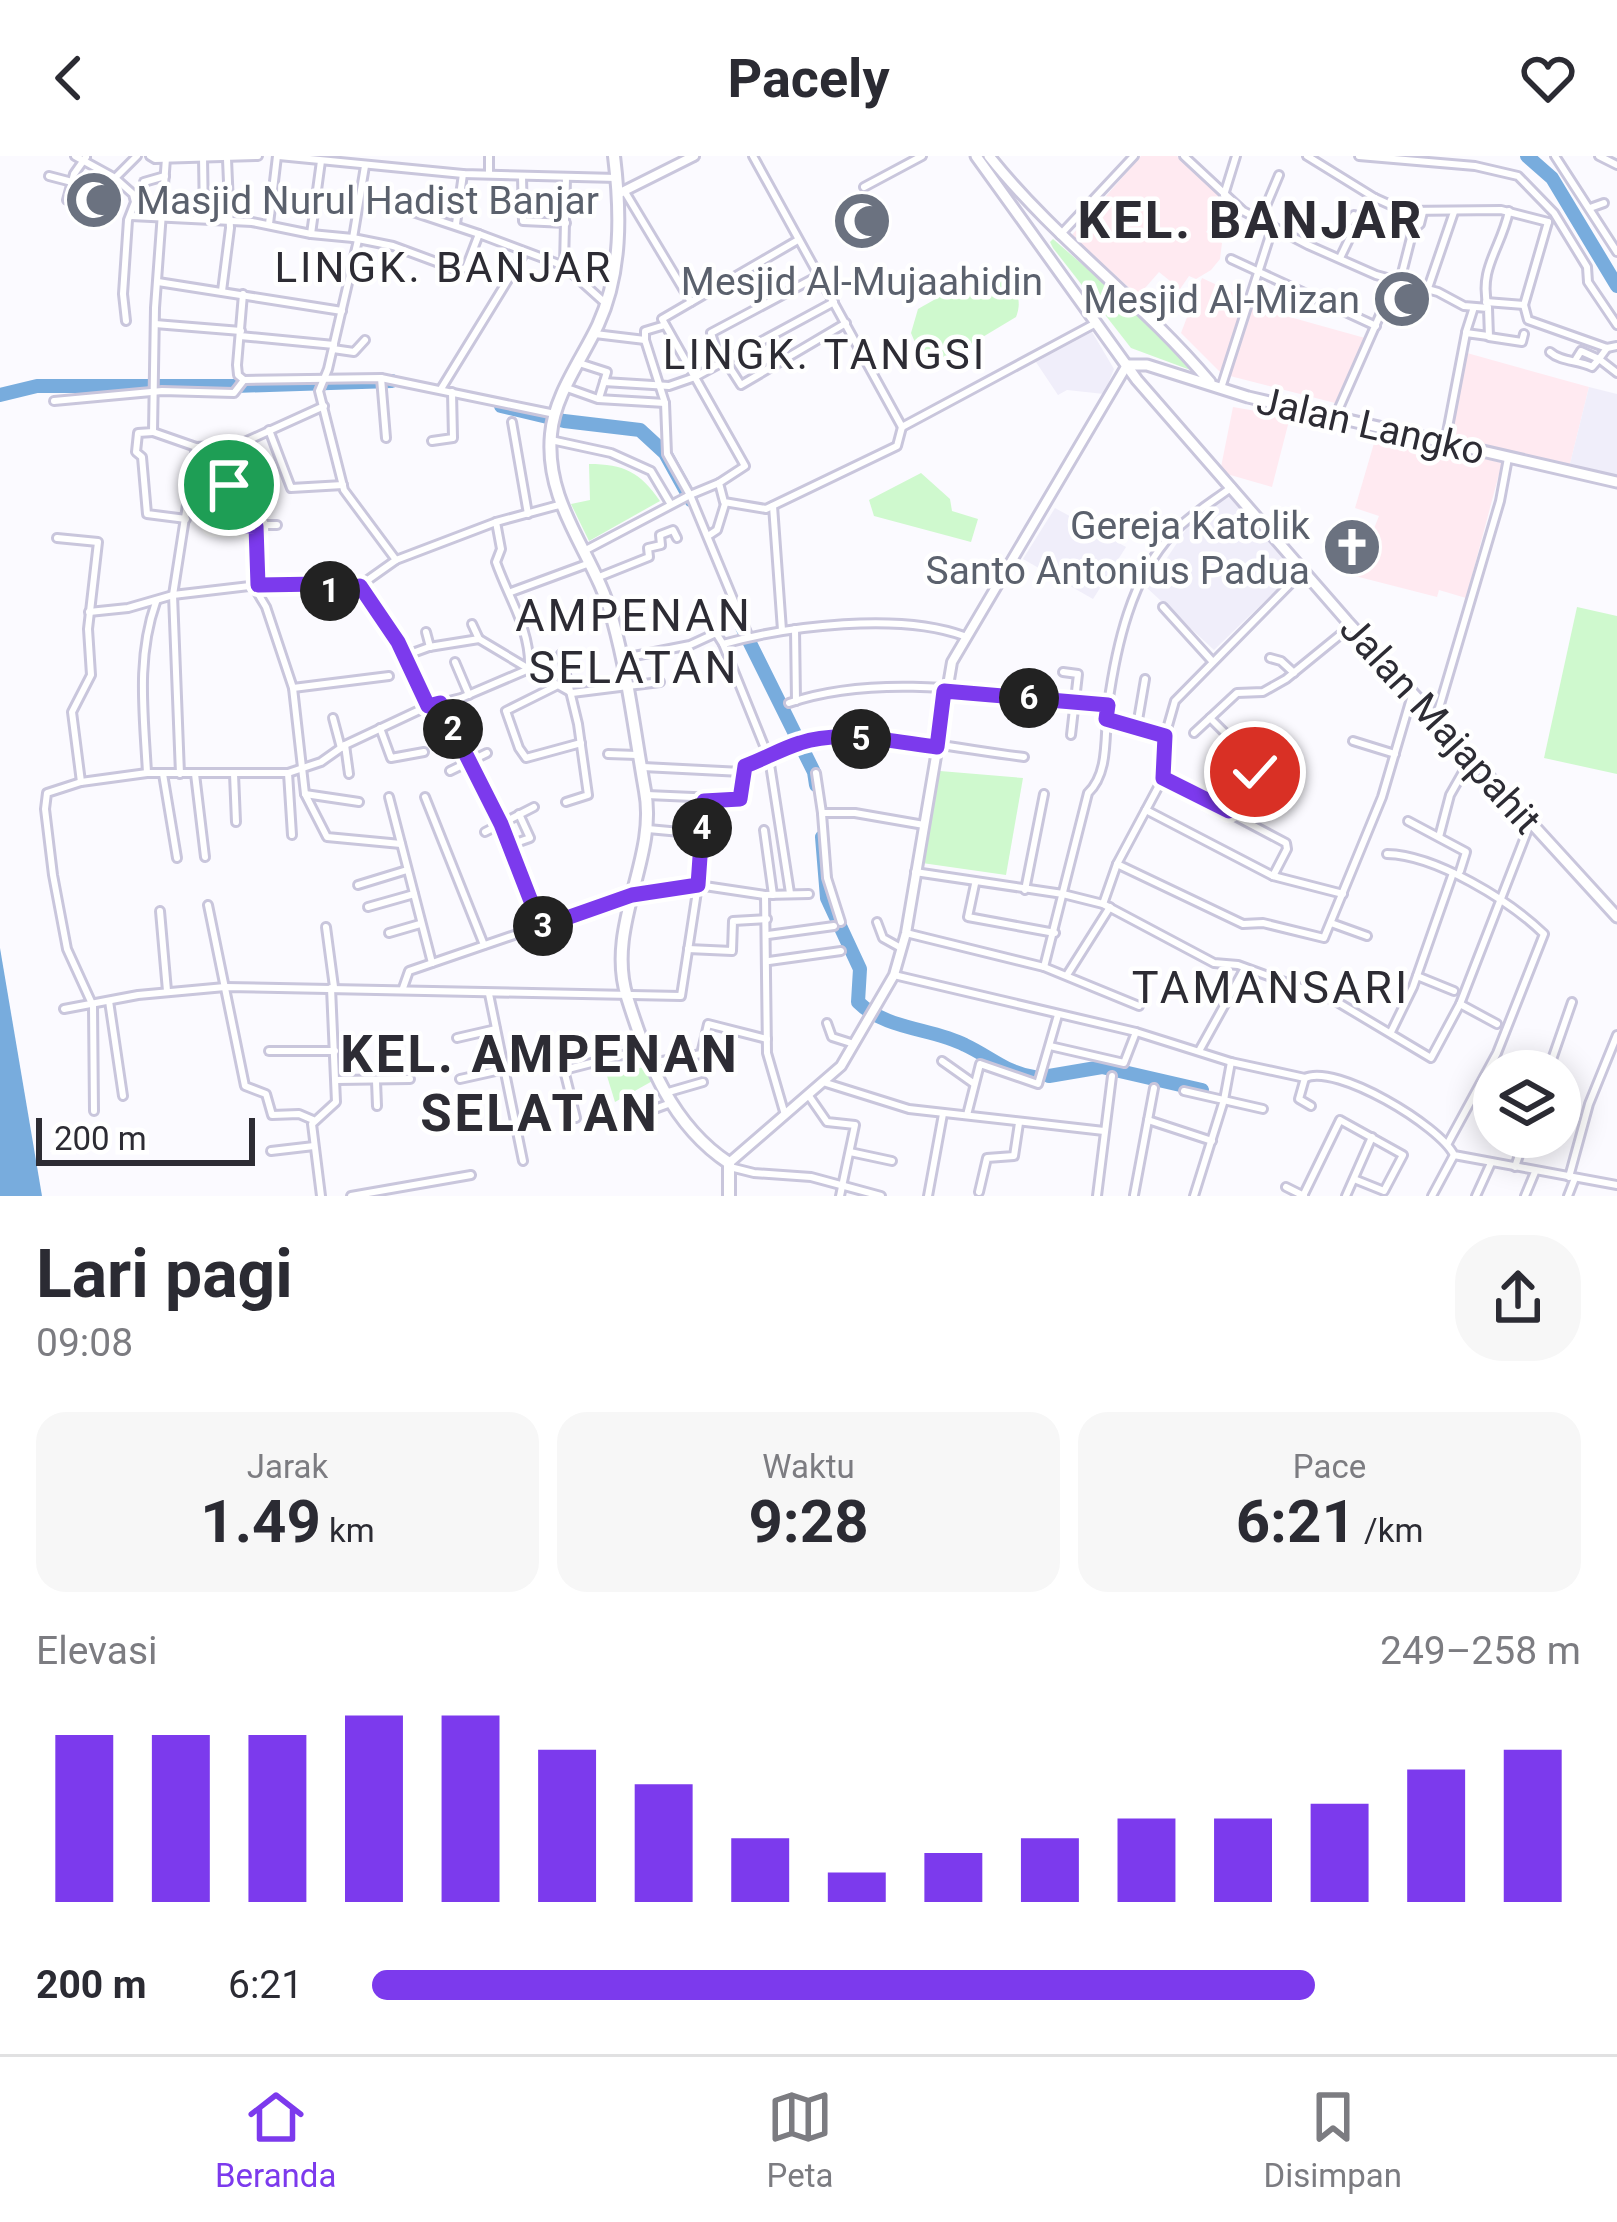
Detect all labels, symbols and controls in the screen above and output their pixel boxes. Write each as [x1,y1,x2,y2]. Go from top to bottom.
icon: back [36,45,102,111]
icon: heart [1515,45,1581,111]
text: Pacely [727,47,890,110]
mosque icon: Masjid Nurul Hadist Banjar [63,169,125,231]
place label: Masjid Nurul Hadist Banjar [136,178,599,224]
mosque icon: Mesjid Al-Mujaahidin [831,190,893,252]
district label: KEL. BANJAR [1078,191,1424,250]
district label: LINGK. BANJAR [275,243,614,292]
place label: Mesjid Al-Mujaahidin [681,259,1043,305]
mosque icon: Mesjid Al-Mizan [1371,268,1433,330]
place label: Mesjid Al-Mizan [1083,277,1360,323]
district label: LINGK. TANGSI [663,330,987,379]
street label: Jalan Langko [1252,377,1489,475]
pin [178,434,280,536]
icon: arrive [196,452,262,518]
place label: Gereja Katolik Santo Antonius Padua [926,503,1310,594]
church icon: Gereja Katolik Santo Antonius Padua [1321,516,1383,578]
pin: 1 [300,561,360,621]
text: 1 [321,571,339,610]
district label: AMPENAN SELATAN [515,589,753,694]
street label: Jalan Majapahit [1330,606,1550,843]
pin: 6 [999,668,1059,728]
text: 6 [1020,678,1038,717]
pin: 2 [423,699,483,759]
text: 2 [444,709,462,748]
pin: 5 [831,709,891,769]
text: 5 [852,719,870,758]
pin [1204,721,1306,823]
icon: check [1222,739,1288,805]
pin: 4 [672,798,732,858]
text: 4 [693,808,711,847]
pin: 3 [513,896,573,956]
text: 3 [534,906,552,945]
district label: TAMANSARI [1132,961,1410,1014]
district label: KEL. AMPENAN SELATAN [340,1025,740,1143]
map controls [1473,1050,1581,1158]
button: layers [1473,1050,1581,1158]
scale bar [36,1112,255,1165]
text: 200 m [54,1119,147,1158]
button: share [1455,1235,1581,1361]
text: Lari pagi [36,1236,293,1313]
text: 09:08 [36,1320,133,1366]
text: Jarak [247,1447,328,1486]
text: Waktu [762,1447,855,1486]
text: Pace [1293,1447,1366,1486]
text: 1.49 [200,1486,321,1557]
text: 9:28 [748,1486,869,1557]
text: 6:21 [1236,1486,1356,1557]
text: km [321,1511,375,1550]
text: /km [1356,1511,1423,1550]
text: Elevasi [36,1628,158,1674]
text: 249–258 m [1380,1628,1581,1674]
text: 200 m [36,1962,147,2008]
text: 6:21 [228,1962,303,2008]
tab: Beranda [215,2084,336,2195]
tab: Peta [767,2084,833,2195]
tab: Disimpan [1264,2084,1402,2195]

